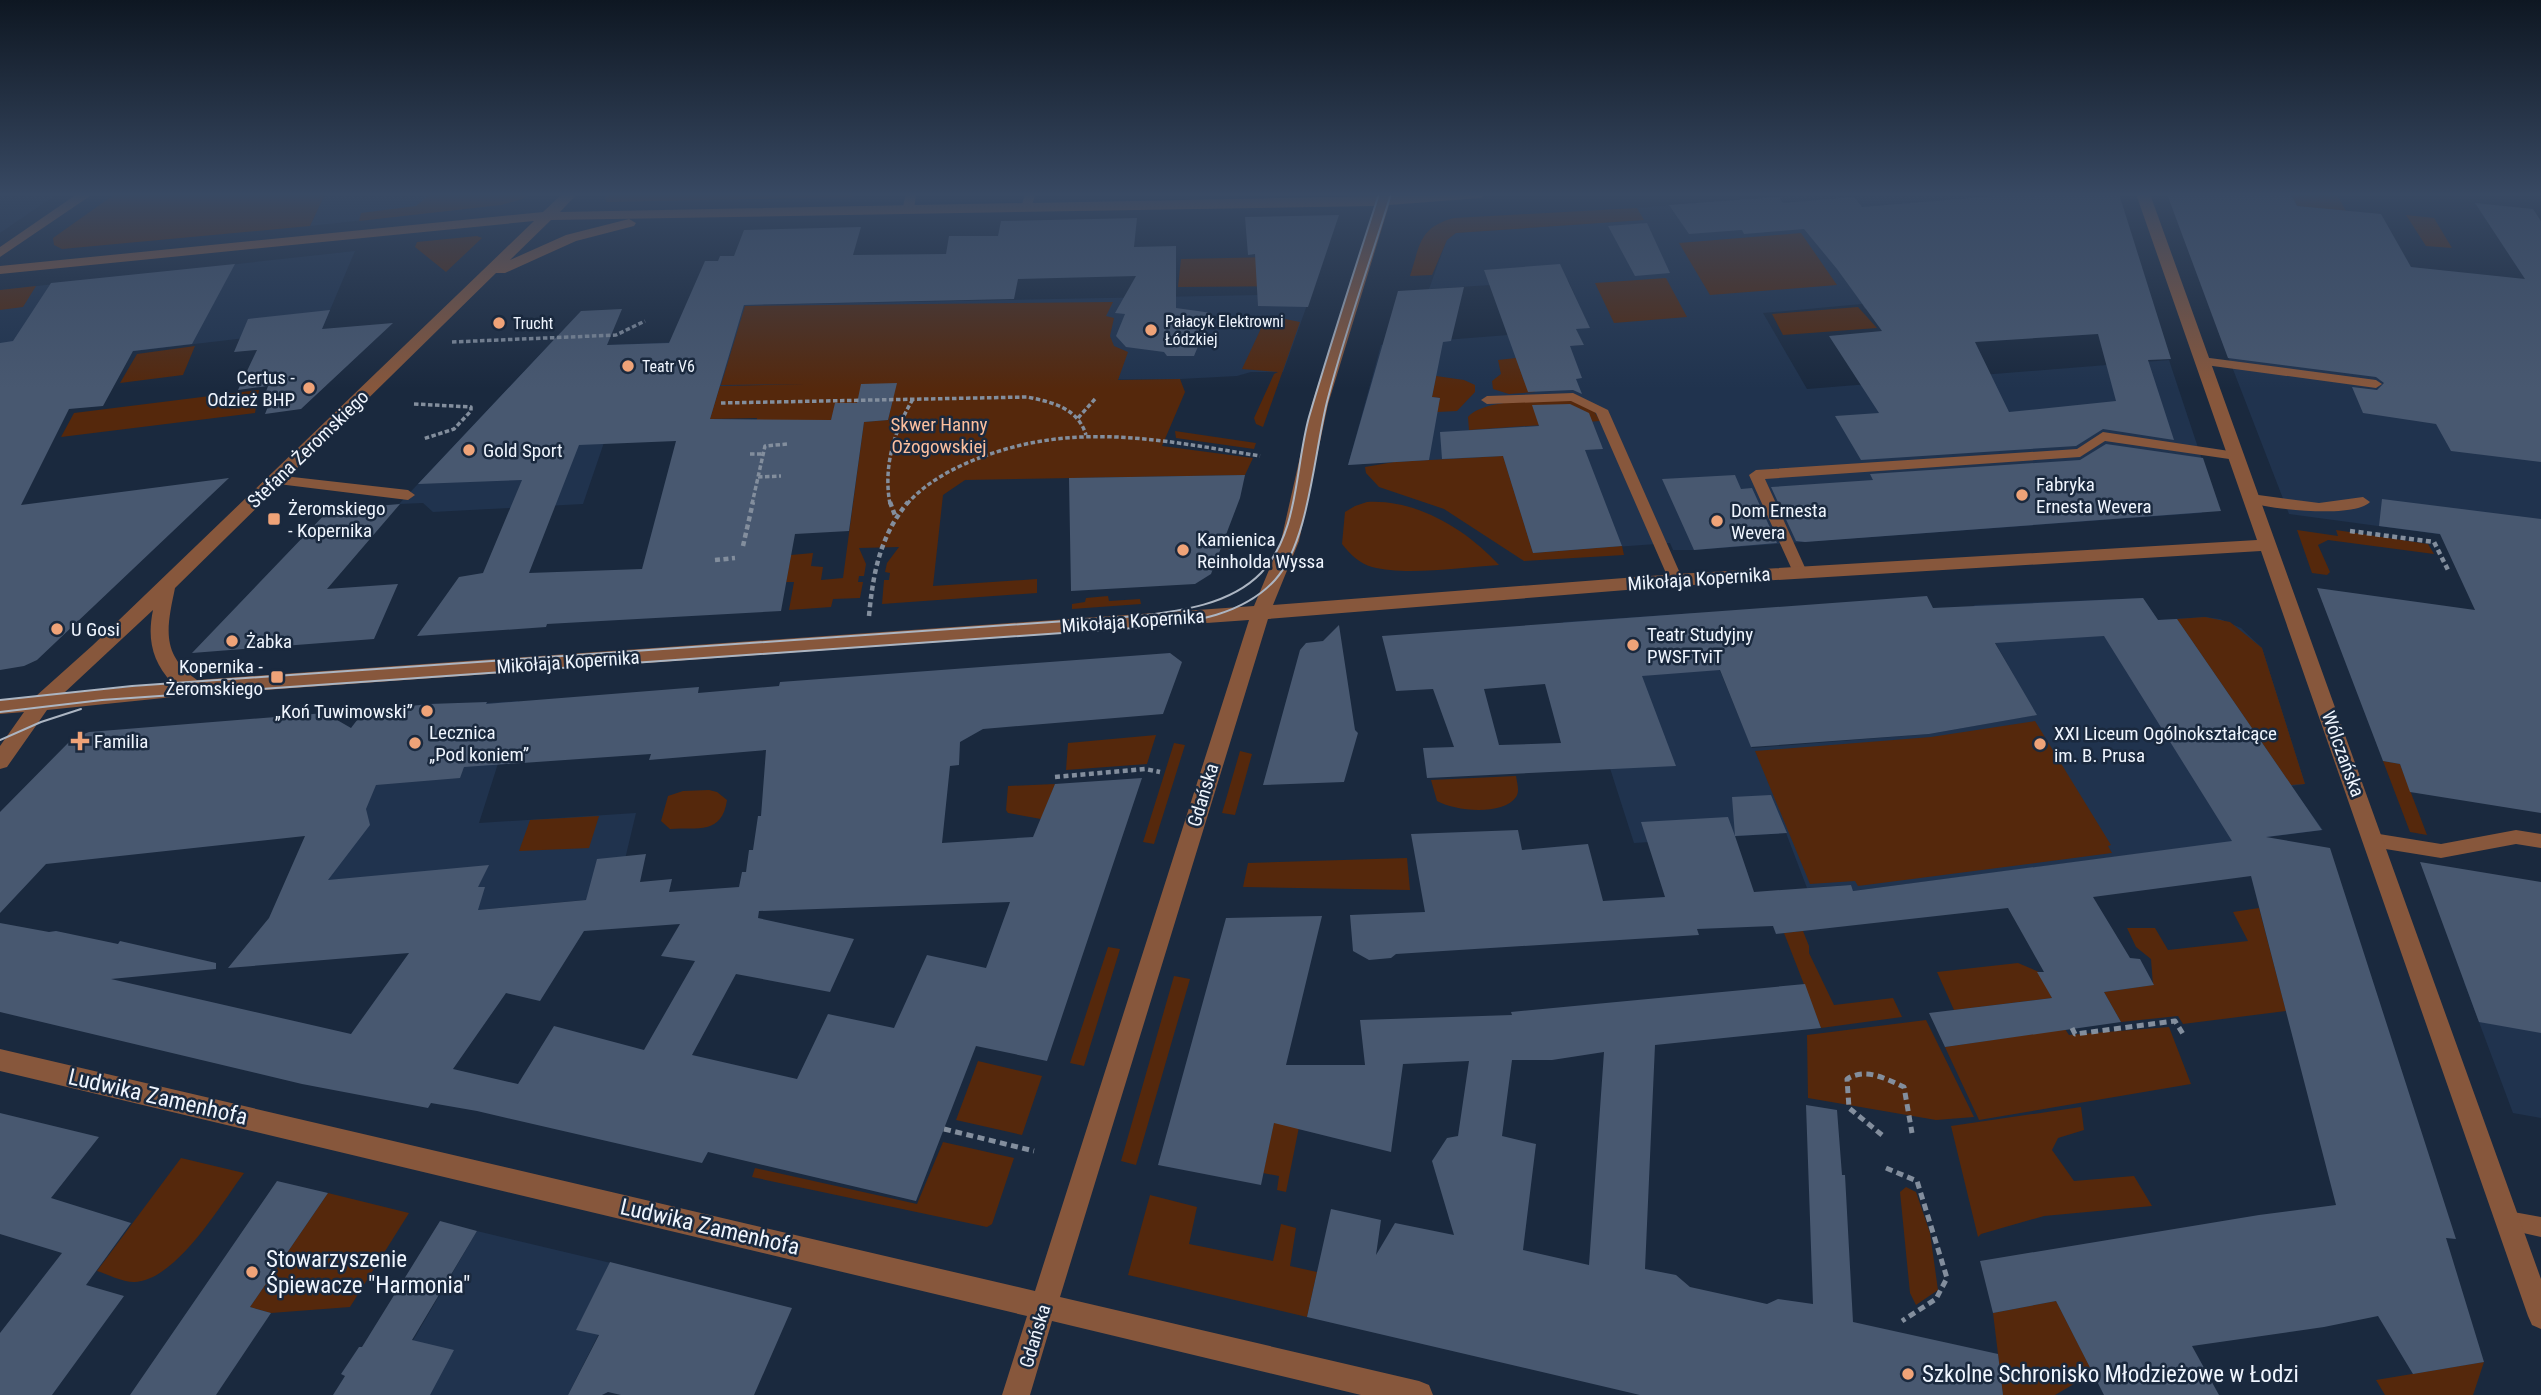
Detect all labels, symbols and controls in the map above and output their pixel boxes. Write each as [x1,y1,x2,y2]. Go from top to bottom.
place label: Pałacyk Elektrowni Łódzkiej [1165,312,1284,349]
place label: Trucht [513,314,553,333]
marker: Trucht [491,315,507,331]
marker: Pałacyk Elektrowni Łódzkiej [1143,322,1159,338]
place label: Teatr V6 [642,357,695,376]
marker: Teatr V6 [620,358,636,374]
place label: Certus - Odzież BHP [207,366,295,411]
marker: Certus - Odzież BHP [301,380,317,396]
street label: Stefana Żeromskiego [243,385,373,513]
park label: Skwer Hanny Ożogowskiej [890,413,988,458]
place label: Gold Sport [483,439,563,462]
marker: Gold Sport [461,442,477,458]
place label: Fabryka Ernesta Wevera [2036,473,2152,518]
marker: Fabryka Ernesta Wevera [2014,487,2030,503]
place label: Żeromskiego - Kopernika [288,497,386,542]
place label: Dom Ernesta Wevera [1731,499,1827,544]
marker: Żeromskiego - Kopernika [266,511,282,527]
marker: Dom Ernesta Wevera [1709,513,1725,529]
place label: Kamienica Reinholda Wyssa [1197,528,1324,573]
marker: Kamienica Reinholda Wyssa [1175,542,1191,558]
street label: Mikołaja Kopernika [1627,563,1771,595]
street label: Mikołaja Kopernika [1061,605,1205,637]
place label: U Gosi [71,618,120,641]
marker: U Gosi [49,621,65,637]
place label: Teatr Studyjny PWSFTviT [1647,623,1753,668]
place label: Żabka [246,630,292,653]
marker: Żabka [224,633,240,649]
marker: Teatr Studyjny PWSFTviT [1625,637,1641,653]
street label: Mikołaja Kopernika [496,646,640,678]
place label: Kopernika - Żeromskiego [166,655,263,700]
marker: Kopernika - Żeromskiego [269,669,285,685]
place label: „Koń Tuwimowski” [275,700,413,723]
marker: „Koń Tuwimowski” [419,703,435,719]
street label: Wólczańska [2317,708,2369,800]
place label: Lecznica „Pod koniem” [429,721,529,766]
place label: XXI Liceum Ogólnokształcące im. B. Prusa [2054,722,2277,767]
place label: Familia [94,730,148,753]
marker: Familia [72,733,88,749]
marker: Lecznica „Pod koniem” [407,735,423,751]
marker: XXI Liceum Ogólnokształcące im. B. Prusa [2032,736,2048,752]
street label: Gdańska [1182,760,1224,830]
street label: Ludwika Zamenhofa [66,1063,250,1131]
street label: Ludwika Zamenhofa [618,1193,802,1261]
place label: Stowarzyszenie Śpiewacze "Harmonia" [266,1246,470,1299]
marker: Stowarzyszenie Śpiewacze "Harmonia" [244,1264,260,1280]
street label: Gdańska [1014,1301,1056,1371]
place label: Szkolne Schronisko Młodzieżowe w Łodzi [1922,1361,2299,1388]
marker: Szkolne Schronisko Młodzieżowe w Łodzi [1900,1366,1916,1382]

